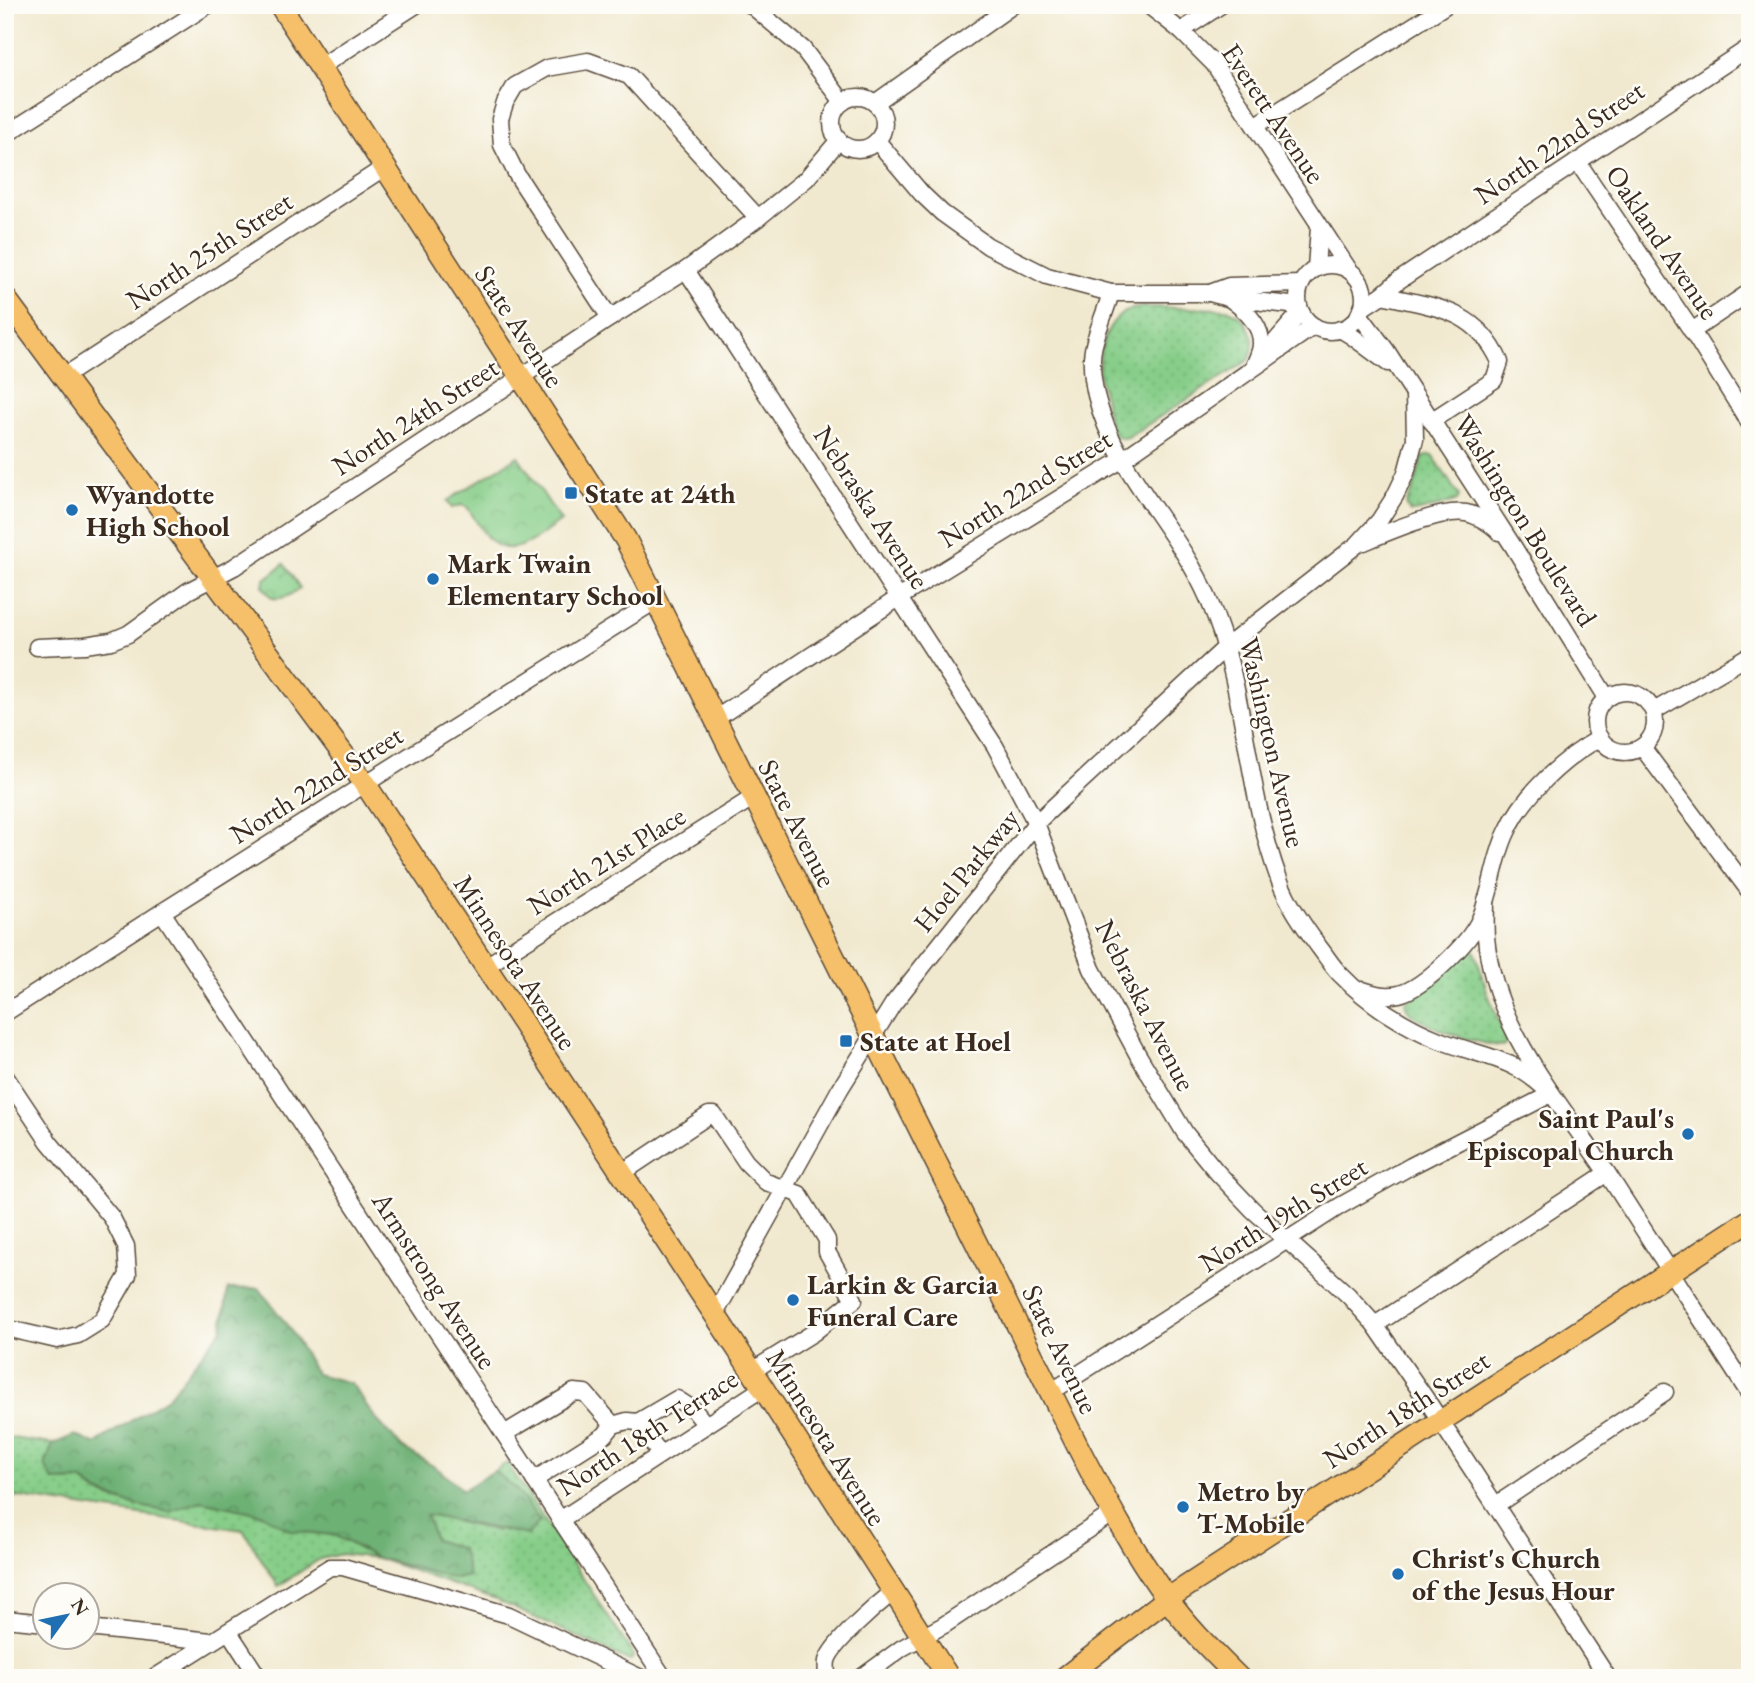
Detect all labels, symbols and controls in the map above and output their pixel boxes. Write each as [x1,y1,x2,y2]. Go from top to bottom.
street label: Everett Avenue [1214,36,1334,190]
street label: North 22nd Street [1467,72,1651,212]
street label: Oakland Avenue [1598,158,1728,326]
street label: North 25th Street [119,183,299,317]
street label: State Avenue [467,258,573,394]
street label: North 24th Street [325,349,505,483]
street label: Washington Boulevard [1446,407,1606,634]
street label: Nebraska Avenue [806,419,938,595]
street label: North 22nd Street [932,420,1118,556]
place label: State at 24th [585,475,736,511]
place label: Wyandotte High School [86,476,230,544]
marker: State at 24th [563,485,579,501]
marker: Wyandotte High School [64,502,80,518]
place label: Mark Twain Elementary School [447,545,663,613]
marker: Mark Twain Elementary School [425,571,441,587]
street label: Washington Avenue [1231,633,1315,851]
street label: North 22nd Street [223,716,409,852]
street label: State Avenue [750,753,846,893]
street label: North 21st Place [520,797,692,923]
street label: Hoel Parkway [905,800,1027,939]
street label: Minnesota Avenue [446,868,586,1056]
street label: Nebraska Avenue [1087,913,1205,1097]
place label: State at Hoel [860,1023,1011,1059]
marker: State at Hoel [838,1033,854,1049]
place label: Saint Paul's Episcopal Church [1467,1100,1674,1168]
marker: Saint Paul's Episcopal Church [1680,1126,1696,1142]
street label: North 19th Street [1192,1148,1374,1280]
street label: Armstrong Avenue [364,1184,506,1376]
place label: Larkin & Garcia Funeral Care [807,1266,999,1334]
street label: State Avenue [1014,1279,1108,1419]
marker: Larkin & Garcia Funeral Care [785,1292,801,1308]
street label: Minnesota Avenue [758,1342,896,1532]
street label: North 18th Street [1316,1342,1496,1476]
street label: North 18th Terrace [550,1360,744,1504]
place label: Metro by T-Mobile [1197,1473,1305,1541]
marker: Metro by T-Mobile [1175,1499,1191,1515]
place label: Christ's Church of the Jesus Hour [1412,1540,1615,1608]
marker: Christ's Church of the Jesus Hour [1390,1566,1406,1582]
north arrow [32,1582,102,1652]
text: N [65,1594,95,1621]

